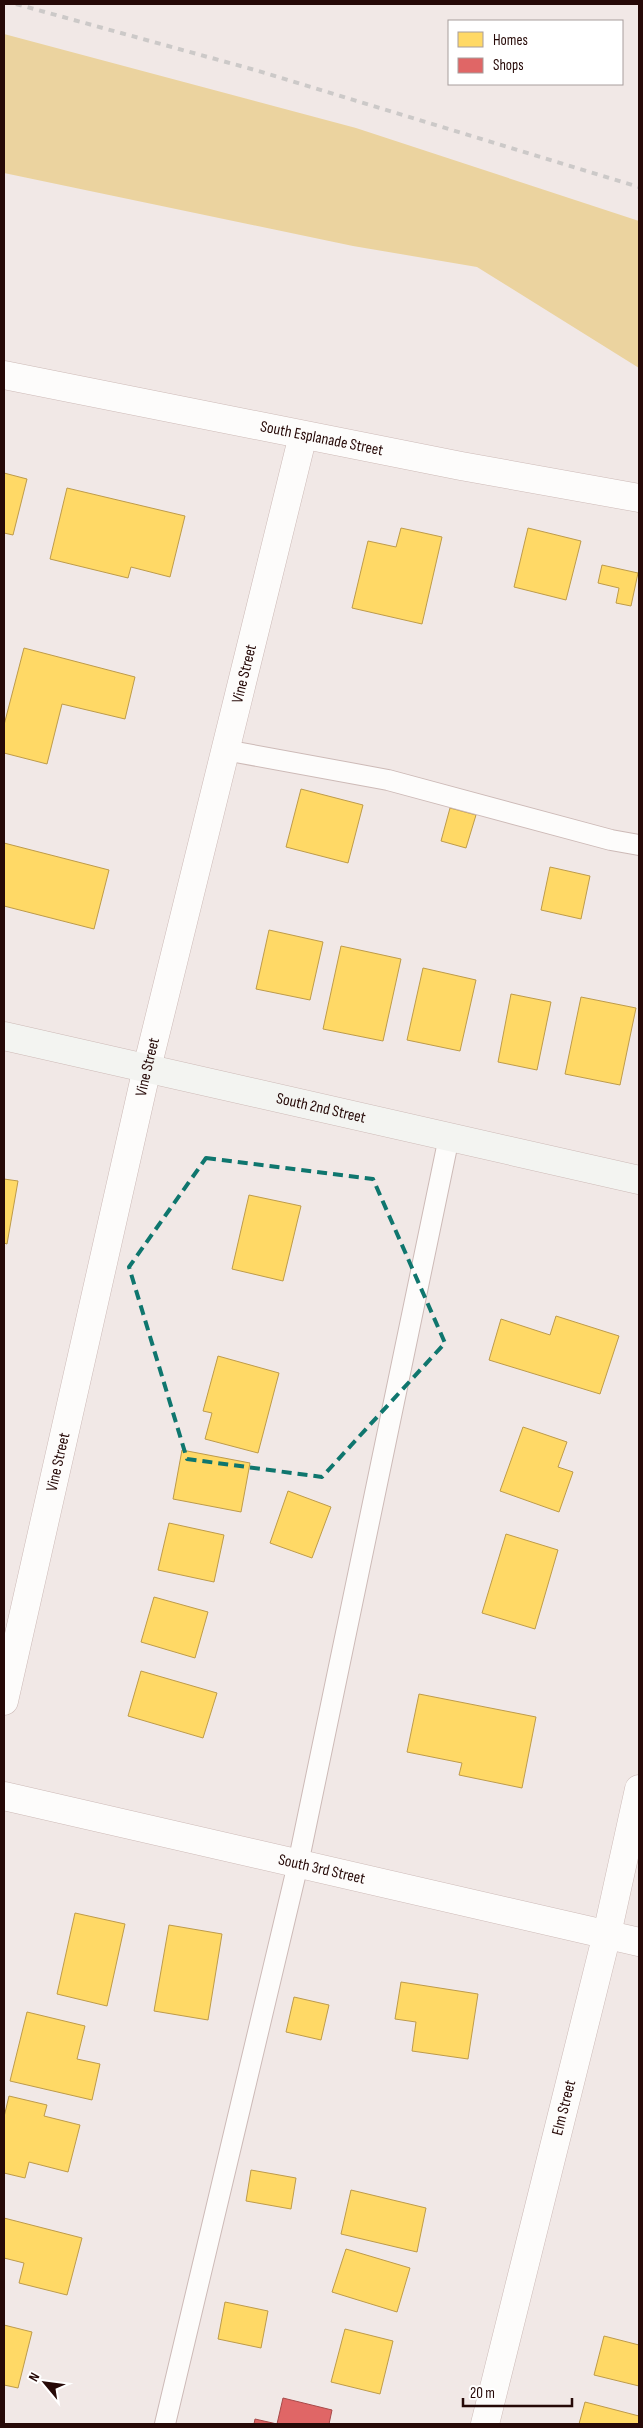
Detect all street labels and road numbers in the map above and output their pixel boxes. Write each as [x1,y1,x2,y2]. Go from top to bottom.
street label: South Esplanade Street [259,417,385,460]
street label: Vine Street [228,642,261,705]
street label: Vine Street [131,1036,164,1098]
street label: South 2nd Street [274,1089,368,1127]
street label: Vine Street [42,1431,74,1493]
street label: South 3rd Street [276,1850,367,1888]
street label: Elm Street [548,2078,580,2137]

